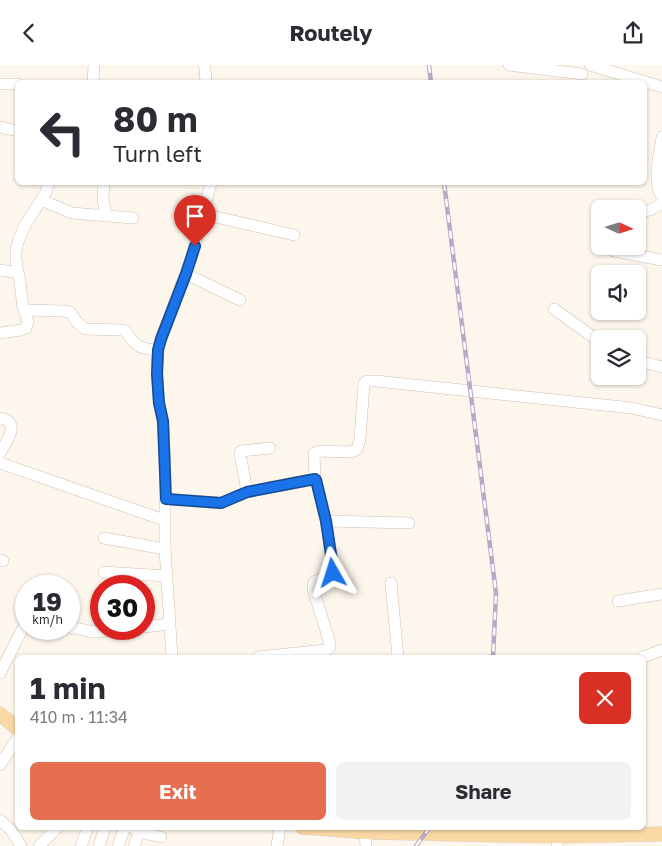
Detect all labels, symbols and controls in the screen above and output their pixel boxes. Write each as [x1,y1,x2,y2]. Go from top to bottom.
icon: back [15,19,43,47]
text: Routely [289,19,373,46]
icon: share [619,19,647,47]
text: 80 m [113,98,198,140]
icon: left [30,100,95,165]
text: Turn left [113,140,202,167]
pin [174,195,216,246]
north arrow [591,200,646,255]
map controls [591,200,646,385]
icon: arrive [181,202,209,230]
button: sound [591,265,646,320]
button: layers [591,330,646,385]
position arrow [306,546,358,598]
speed limit sign: 30 [90,575,155,640]
text: 19 [33,586,62,617]
text: km/h [32,612,63,627]
text: 1 min [30,670,106,706]
button: close [579,672,631,724]
text: 410 m · 11:34 [30,707,128,727]
button: Exit [30,762,326,820]
button: Share [336,762,631,820]

